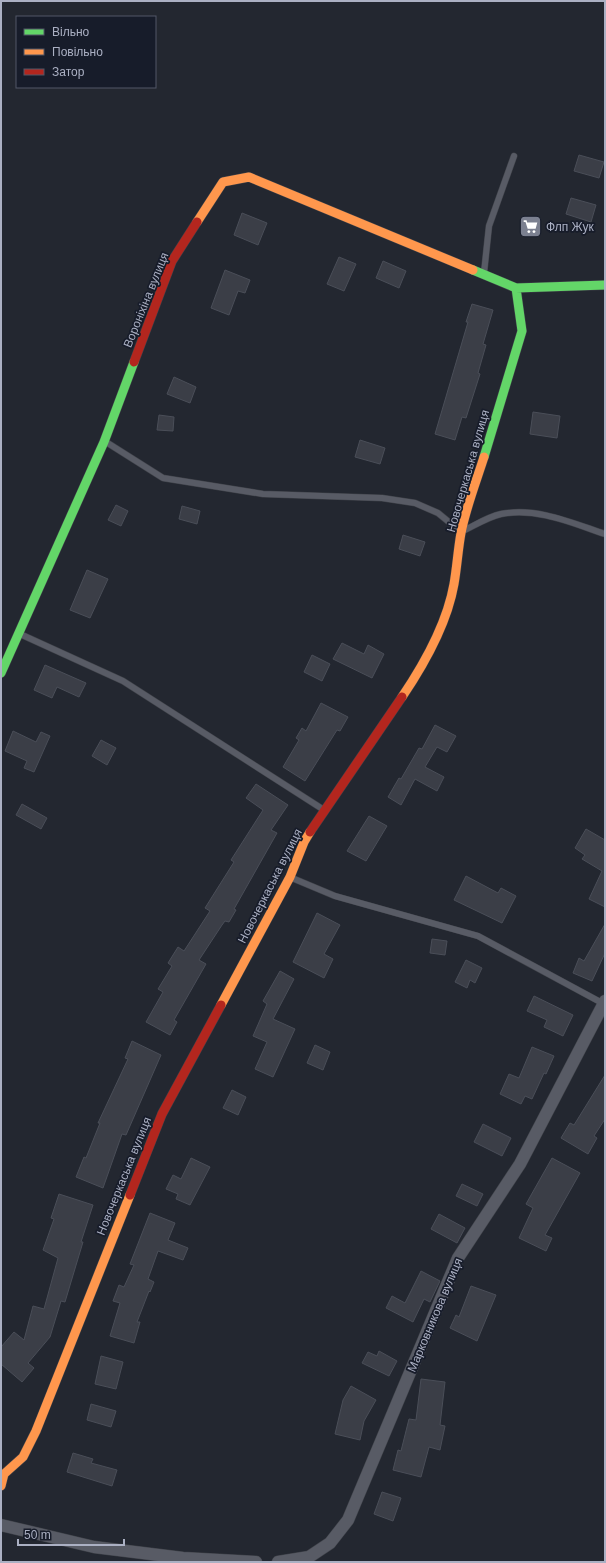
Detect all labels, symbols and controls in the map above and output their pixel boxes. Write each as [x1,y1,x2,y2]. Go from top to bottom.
legend [16,16,156,88]
text: Вільно [52,25,90,39]
text: Повільно [52,45,103,59]
text: Затор [52,65,85,79]
supermarket icon: Флп Жук [518,214,544,240]
place label: Флп Жук [546,220,595,234]
street label: Вороніхіна вулиця [120,250,172,350]
street label: Новочеркаська вулиця [444,408,492,534]
street label: Новочеркаська вулиця [235,826,305,946]
street label: Новочеркаська вулиця [94,1115,154,1237]
street label: Марковникова вулиця [405,1256,465,1374]
scale bar [18,1521,124,1547]
text: 50 m [24,1528,51,1542]

